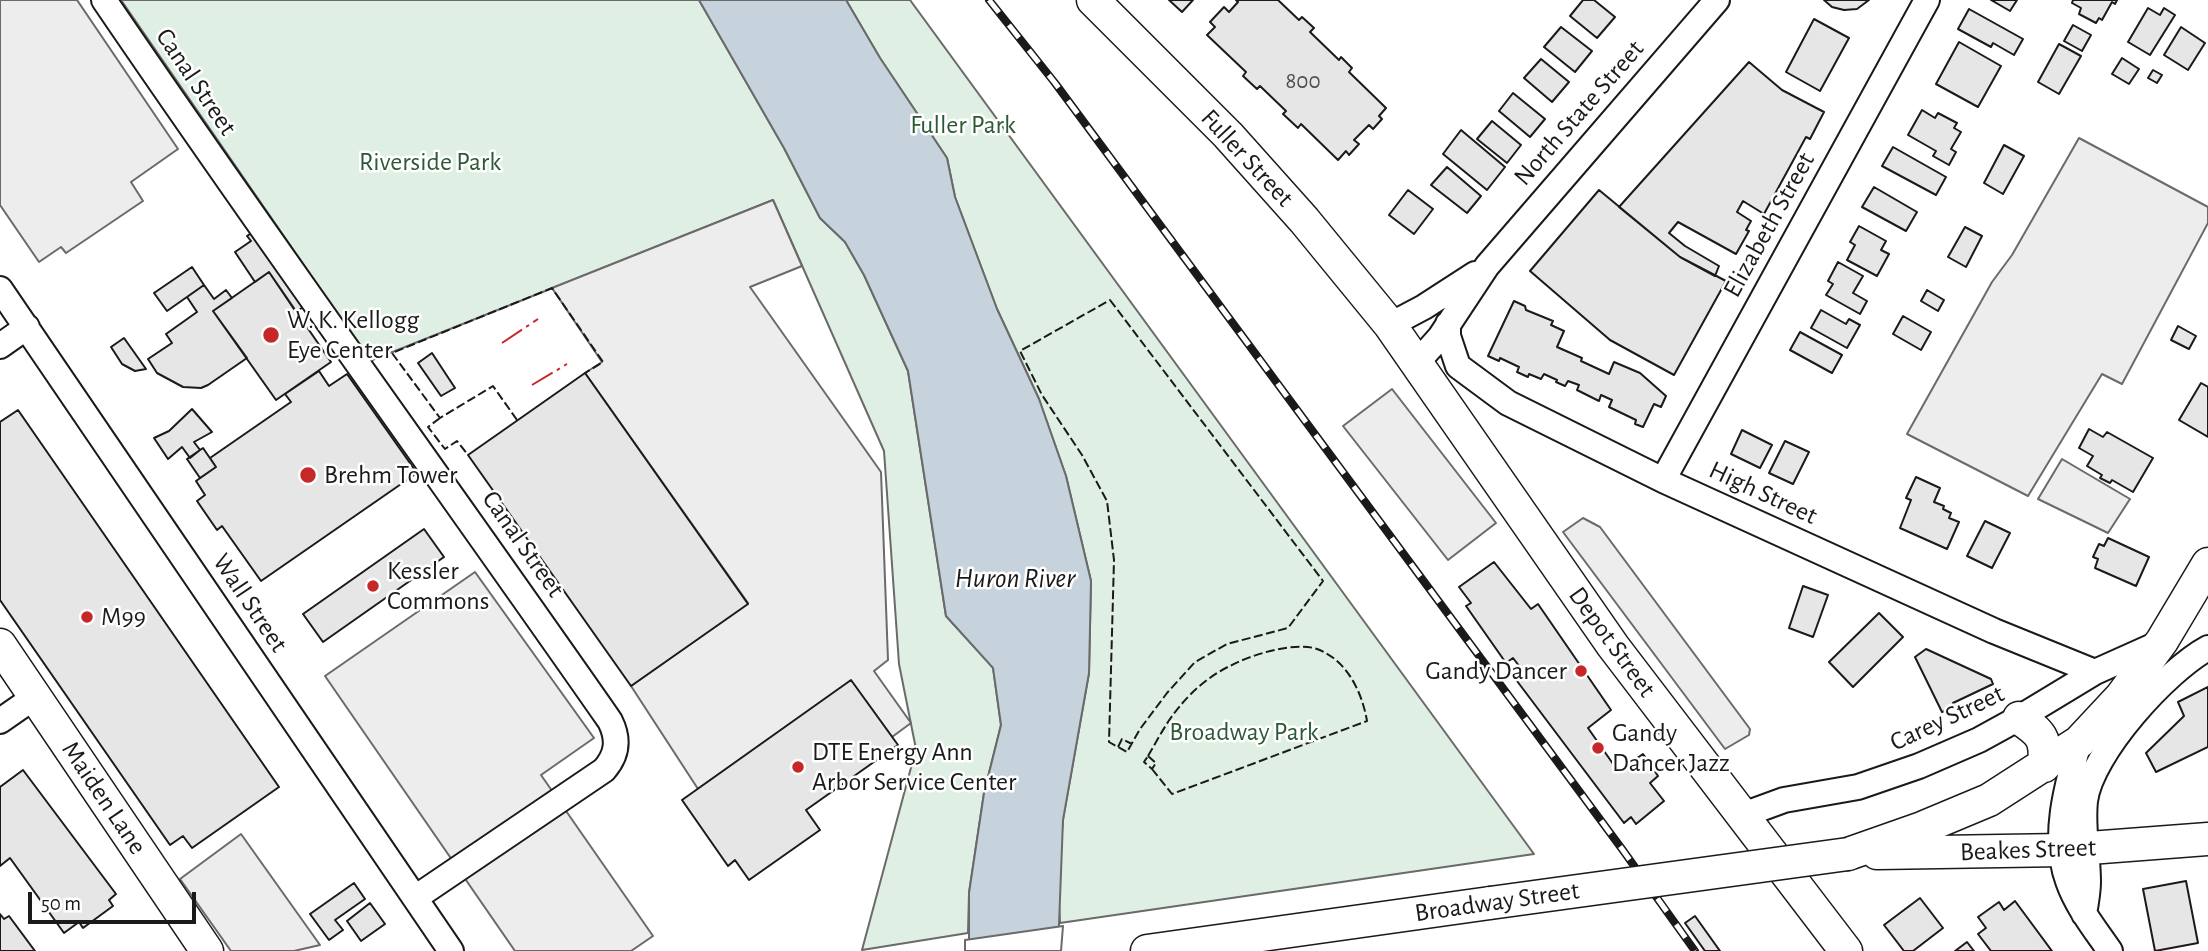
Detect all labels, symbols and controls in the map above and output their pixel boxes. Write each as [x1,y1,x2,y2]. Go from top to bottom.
street label: Canal Street [149,22,243,142]
street label: North State Street [1507,34,1651,192]
house number: 800 [1285,67,1321,95]
street label: Fuller Street [1194,103,1300,213]
park label: Fuller Park [910,109,1016,141]
park label: Riverside Park [359,146,501,178]
street label: Elizabeth Street [1716,147,1822,303]
place label: W. K. Kellogg Eye Center [287,304,419,366]
marker: W. K. Kellogg Eye Center [261,325,281,345]
street label: High Street [1704,454,1822,532]
place label: Brehm Tower [324,459,457,491]
marker: Brehm Tower [298,465,318,485]
street label: Canal Street [475,485,571,603]
street label: Wall Street [206,548,294,658]
place label: Kessler Commons [387,555,489,616]
water label: Huron River [955,562,1075,596]
marker: Kessler Commons [365,578,381,594]
street label: Depot Street [1562,581,1662,703]
place label: M99 [101,601,146,633]
marker: M99 [79,609,95,625]
place label: Gandy Dancer [1425,655,1567,687]
marker: Gandy Dancer [1573,663,1589,679]
street label: Carey Street [1885,678,2009,758]
park label: Broadway Park [1169,716,1319,748]
place label: Gandy Dancer Jazz [1612,717,1730,778]
street label: Maiden Lane [55,736,153,860]
place label: DTE Energy Ann Arbor Service Center [812,736,1016,798]
marker: Gandy Dancer Jazz [1590,740,1606,756]
marker: DTE Energy Ann Arbor Service Center [790,759,806,775]
street label: Beakes Street [1959,832,2097,868]
street label: Broadway Street [1413,875,1581,929]
scale bar [32,878,200,922]
text: 50 m [41,893,81,914]

